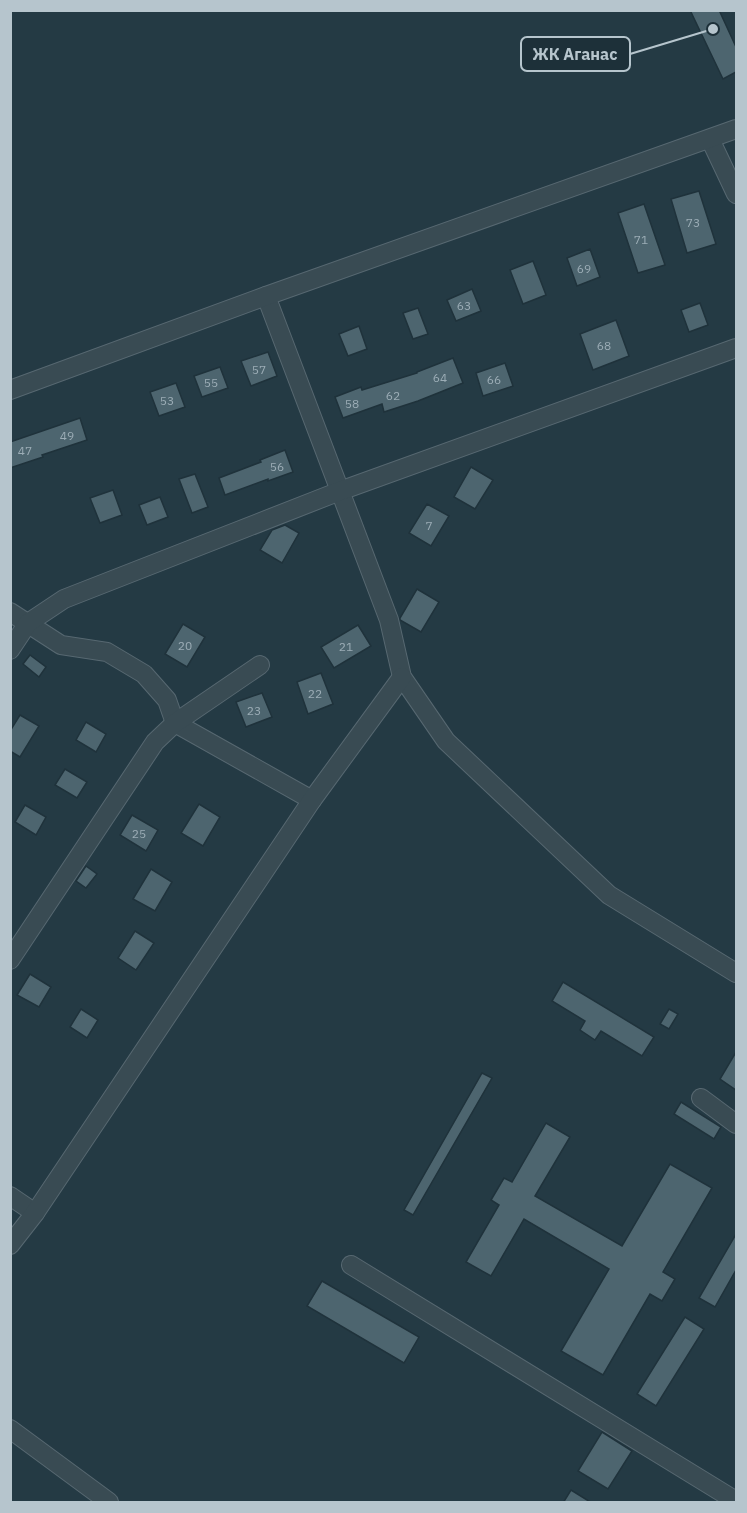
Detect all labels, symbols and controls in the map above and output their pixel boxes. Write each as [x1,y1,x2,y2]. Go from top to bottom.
callout: ЖК Аганас [521,37,630,71]
text: ЖК Аганас [533,44,617,64]
house number: 73 [686,215,700,230]
house number: 71 [634,232,648,247]
house number: 69 [577,261,591,276]
house number: 63 [457,298,471,313]
house number: 68 [597,338,611,353]
house number: 57 [252,362,266,377]
house number: 64 [433,370,447,385]
house number: 66 [487,372,501,387]
house number: 55 [204,375,218,390]
house number: 62 [386,388,400,403]
house number: 53 [160,393,174,408]
house number: 58 [345,396,359,411]
house number: 49 [60,428,74,443]
house number: 47 [18,443,32,458]
house number: 56 [270,459,284,474]
house number: 7 [425,518,433,533]
house number: 20 [178,638,192,653]
house number: 21 [339,639,353,654]
house number: 22 [308,686,322,701]
house number: 23 [247,703,261,718]
house number: 25 [132,826,146,841]

